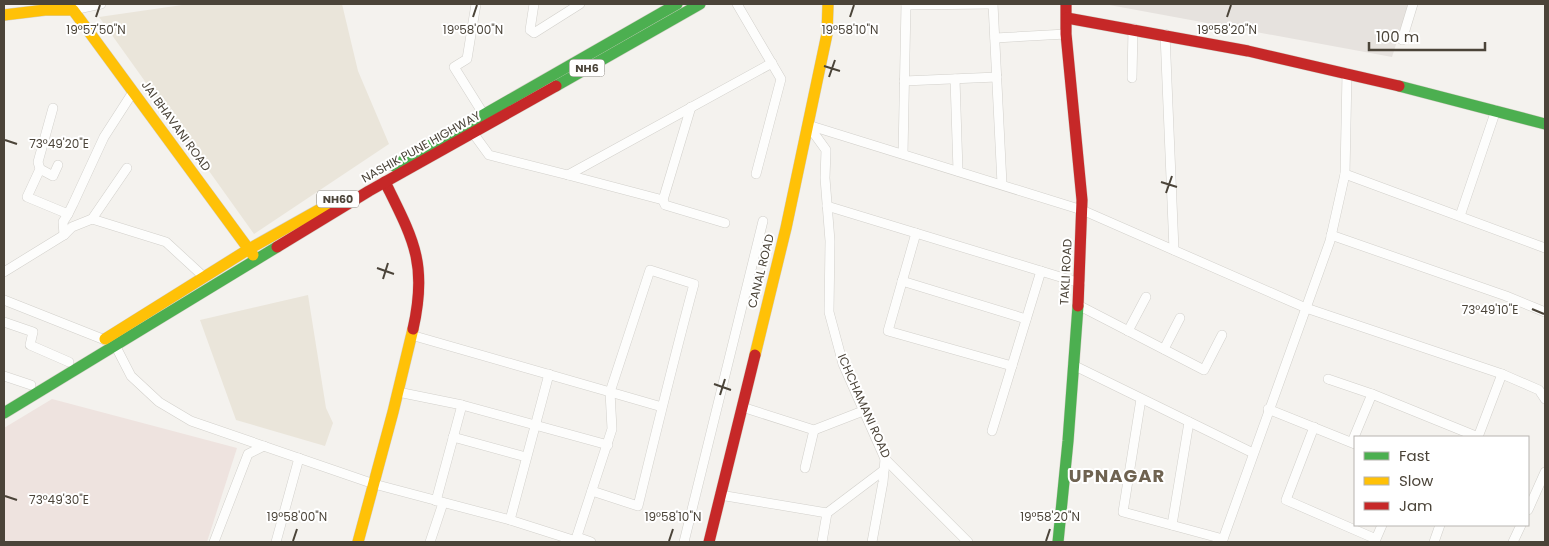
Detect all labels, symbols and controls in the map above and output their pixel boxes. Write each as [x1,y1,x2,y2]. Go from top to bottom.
scale bar [1369,20,1485,52]
text: 19°57'50"N [66,21,126,38]
text: 19°58'00"N [443,21,503,38]
text: 19°58'10"N [822,21,878,38]
text: 19°58'20"N [1197,21,1257,38]
text: 100 m [1376,26,1419,47]
road number: NH6 [570,59,604,76]
street label: JAI BHAVANI ROAD [138,77,215,175]
street label: NASHIK PUNE HIGHWAY [358,107,483,186]
text: 73°49'20"E [29,135,89,152]
road number: NH60 [317,190,359,208]
street label: CANAL ROAD [743,232,778,310]
street label: TAKLI ROAD [1055,238,1076,306]
text: 73°49'10"E [1462,301,1518,318]
street label: ICHCHAMANI ROAD [834,351,895,461]
legend [1354,436,1529,526]
text: Fast [1399,445,1430,466]
district label: UPNAGAR [1069,463,1165,488]
text: Slow [1399,470,1434,491]
text: 73°49'30"E [29,491,89,508]
text: Jam [1399,495,1433,516]
text: 19°58'00"N [267,508,327,525]
text: 19°58'10"N [645,508,701,525]
text: 19°58'20"N [1020,508,1080,525]

